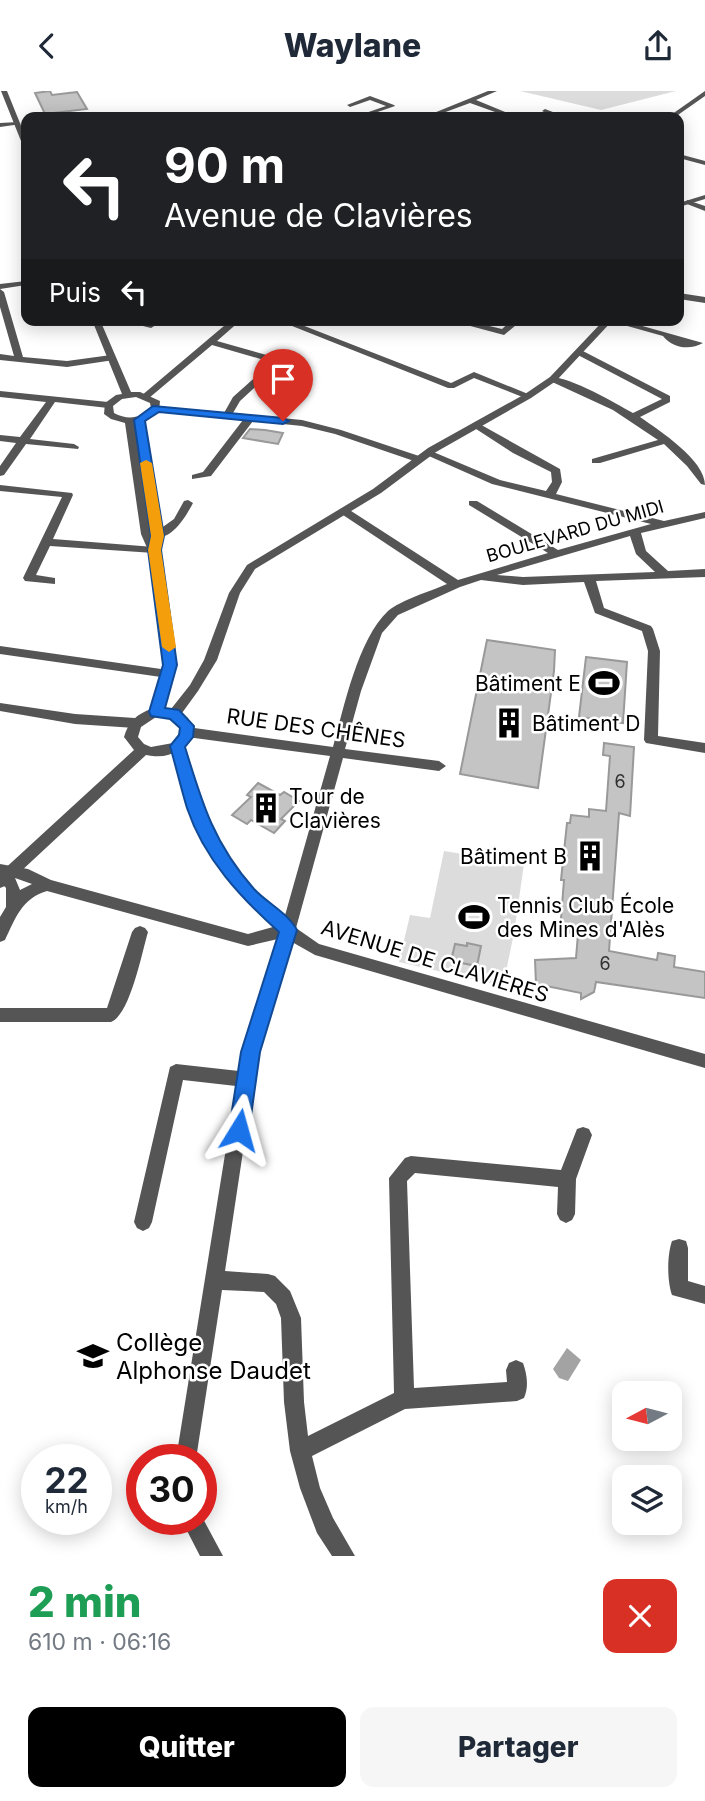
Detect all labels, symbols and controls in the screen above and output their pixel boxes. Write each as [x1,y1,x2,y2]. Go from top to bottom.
text: Waylane [284,26,421,65]
icon: back [28,27,66,65]
icon: share [639,27,677,65]
text: 90 m [164,136,285,195]
icon: left [49,140,140,231]
text: Avenue de Clavières [164,196,473,235]
icon: left [115,273,153,311]
text: Puis [49,277,101,308]
pin [253,349,313,421]
icon: arrive [264,360,302,398]
street label: BOULEVARD DU MIDI [484,496,666,566]
sports icon: Bâtiment E [587,666,621,700]
place label: Bâtiment E [475,671,581,696]
street label: RUE DES CHÊNES [225,702,407,753]
building icon: Bâtiment D [492,706,526,740]
place label: Bâtiment D [532,711,640,736]
house number: 6 [614,771,626,792]
place label: Tour de Clavières [289,784,381,833]
building icon: Tour de Clavières [249,791,283,825]
building icon: Bâtiment B [573,839,607,873]
place label: Bâtiment B [460,844,567,869]
place label: Tennis Club École des Mines d'Alès [497,892,674,942]
sports icon: Tennis Club École des Mines d'Alès [457,900,491,934]
street label: AVENUE DE CLAVIÈRES [318,914,552,1008]
house number: 6 [599,953,611,974]
position arrow [202,1093,276,1167]
place label: Collège Alphonse Daudet [116,1328,311,1385]
school or university icon: Collège Alphonse Daudet [76,1339,110,1373]
north arrow [612,1381,682,1451]
map controls [612,1381,682,1535]
speed limit sign: 30 [126,1444,217,1535]
text: 22 [44,1459,89,1501]
button: layers [612,1465,682,1535]
text: km/h [45,1496,88,1517]
text: 2 min [28,1576,142,1627]
button: close [603,1579,677,1653]
text: 610 m · 06:16 [28,1628,171,1656]
button: Quitter [28,1707,346,1787]
button: Partager [360,1707,677,1787]

